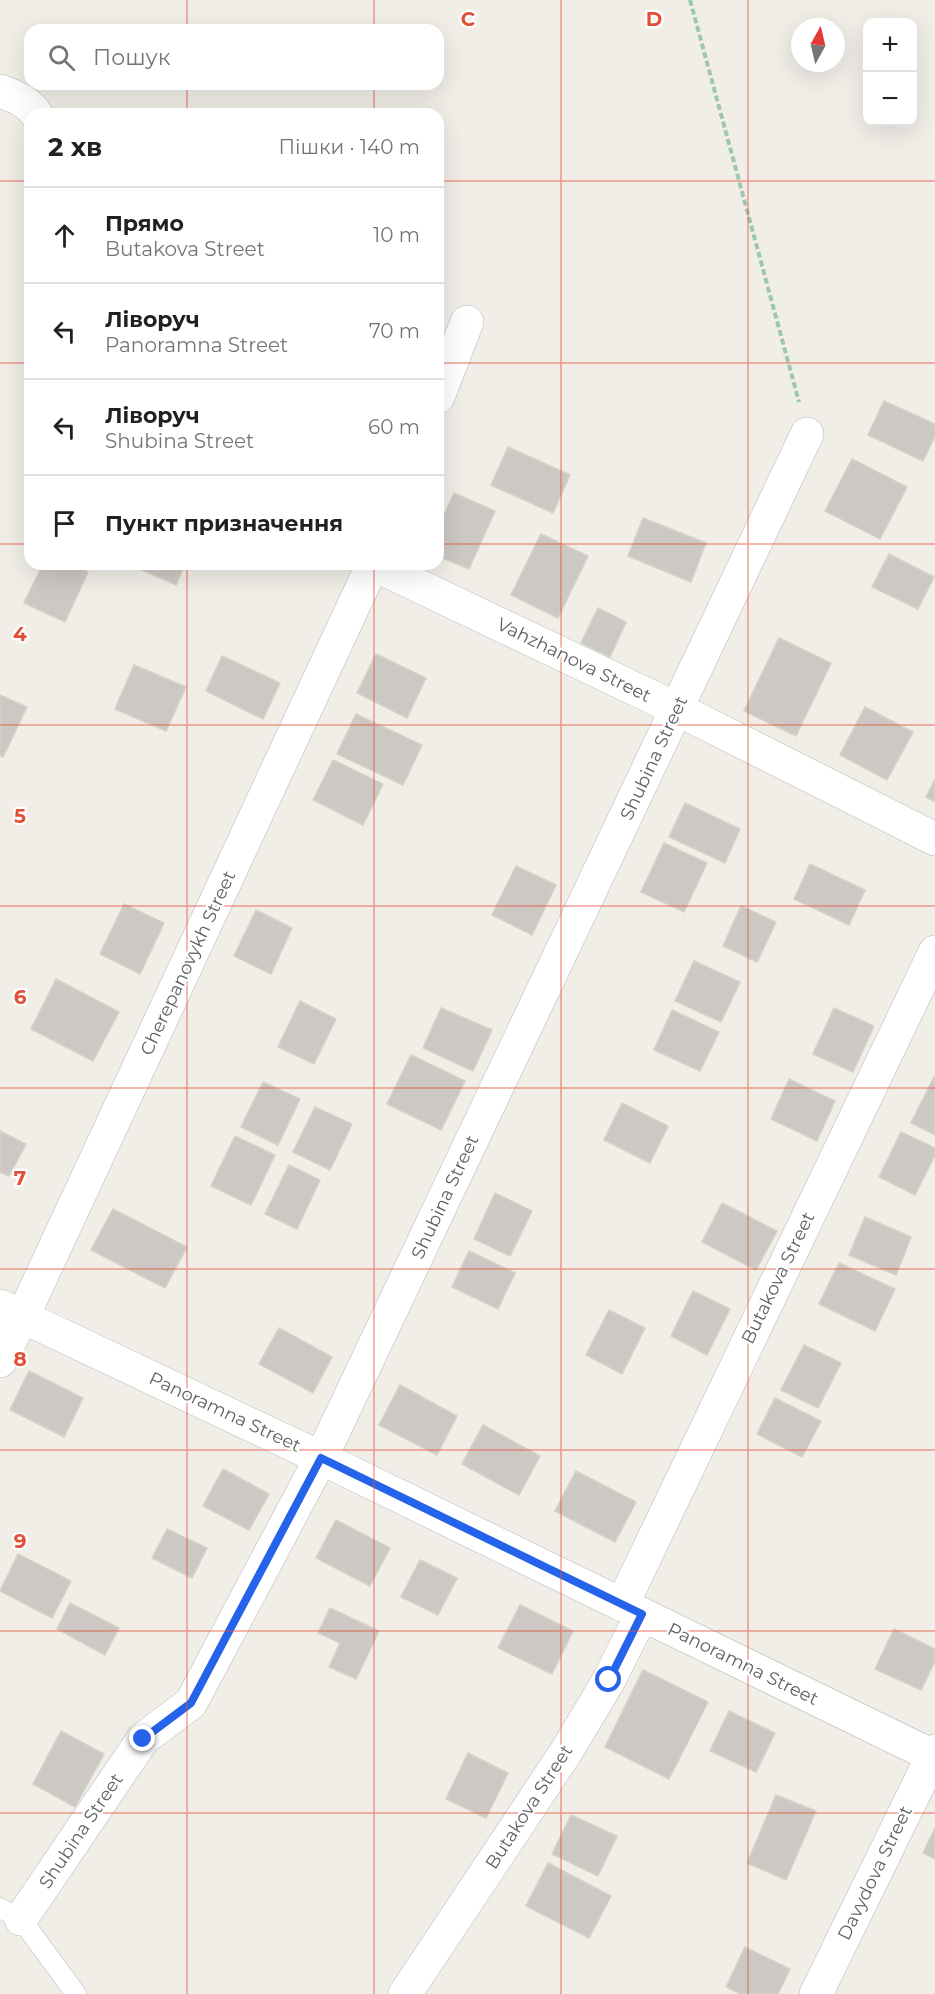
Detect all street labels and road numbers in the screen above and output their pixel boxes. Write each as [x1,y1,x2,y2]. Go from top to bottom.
street label: Vahzhanova Street [493,613,655,707]
street label: Shubina Street [616,692,692,824]
street label: Cherepanovykh Street [136,867,240,1059]
street label: Shubina Street [407,1131,483,1263]
street label: Butakova Street [737,1209,819,1347]
street label: Panoramna Street [146,1367,304,1457]
street label: Panoramna Street [664,1618,822,1710]
street label: Butakova Street [481,1741,577,1873]
street label: Shubina Street [34,1769,128,1893]
street label: Davydova Street [833,1802,917,1944]

